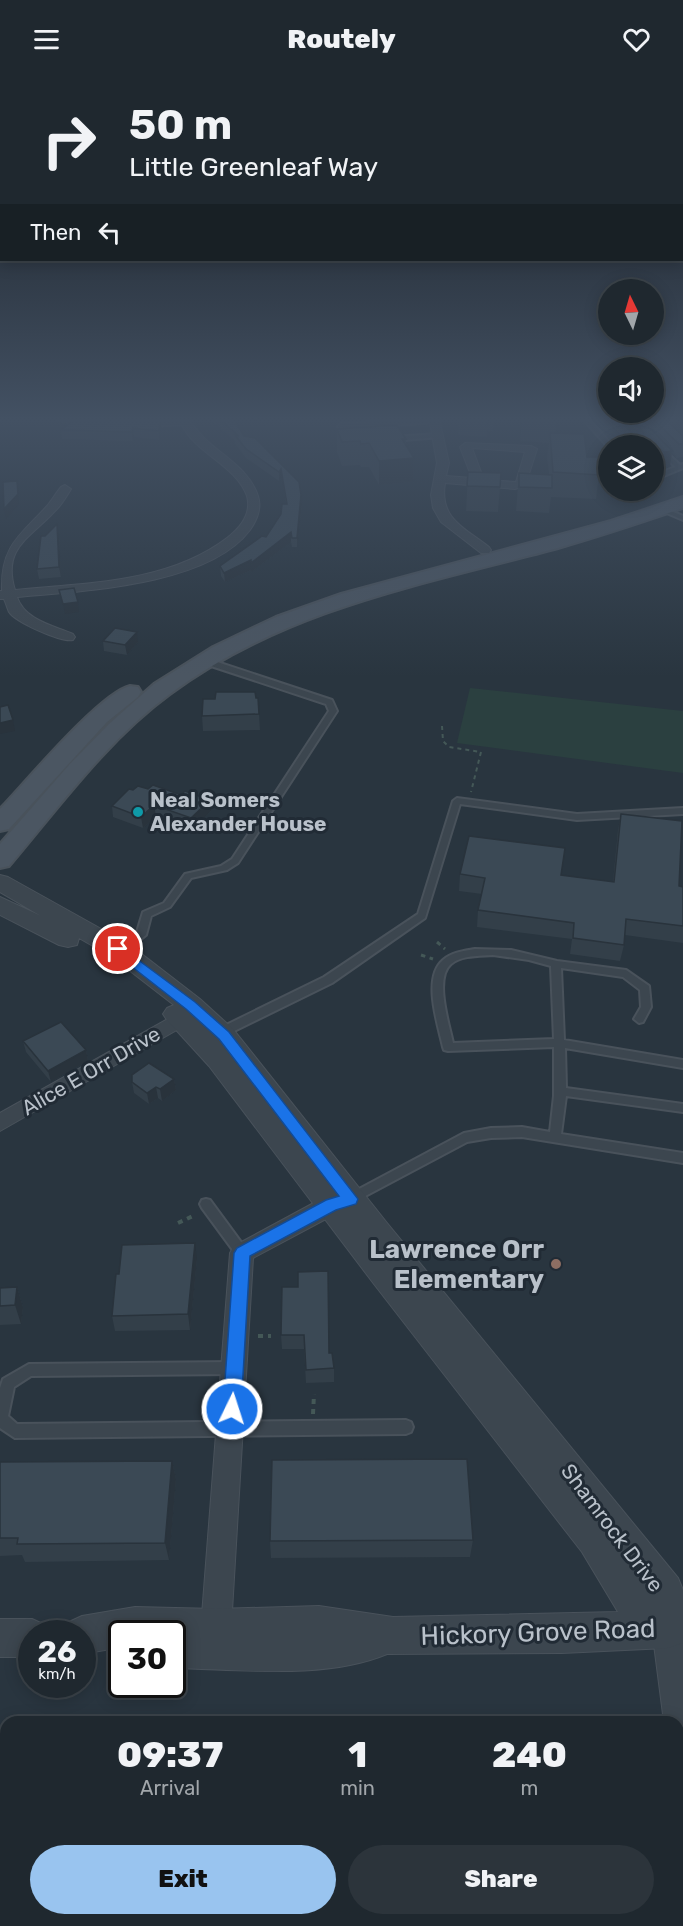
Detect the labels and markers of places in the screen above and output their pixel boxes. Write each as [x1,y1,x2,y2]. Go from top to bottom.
place label: Neal Somers Alexander House [150,787,327,836]
marker: Neal Somers Alexander House [131,805,145,819]
pin [92,923,143,974]
place label: Lawrence Orr Elementary [369,1234,544,1295]
marker: Lawrence Orr Elementary [549,1257,563,1271]

